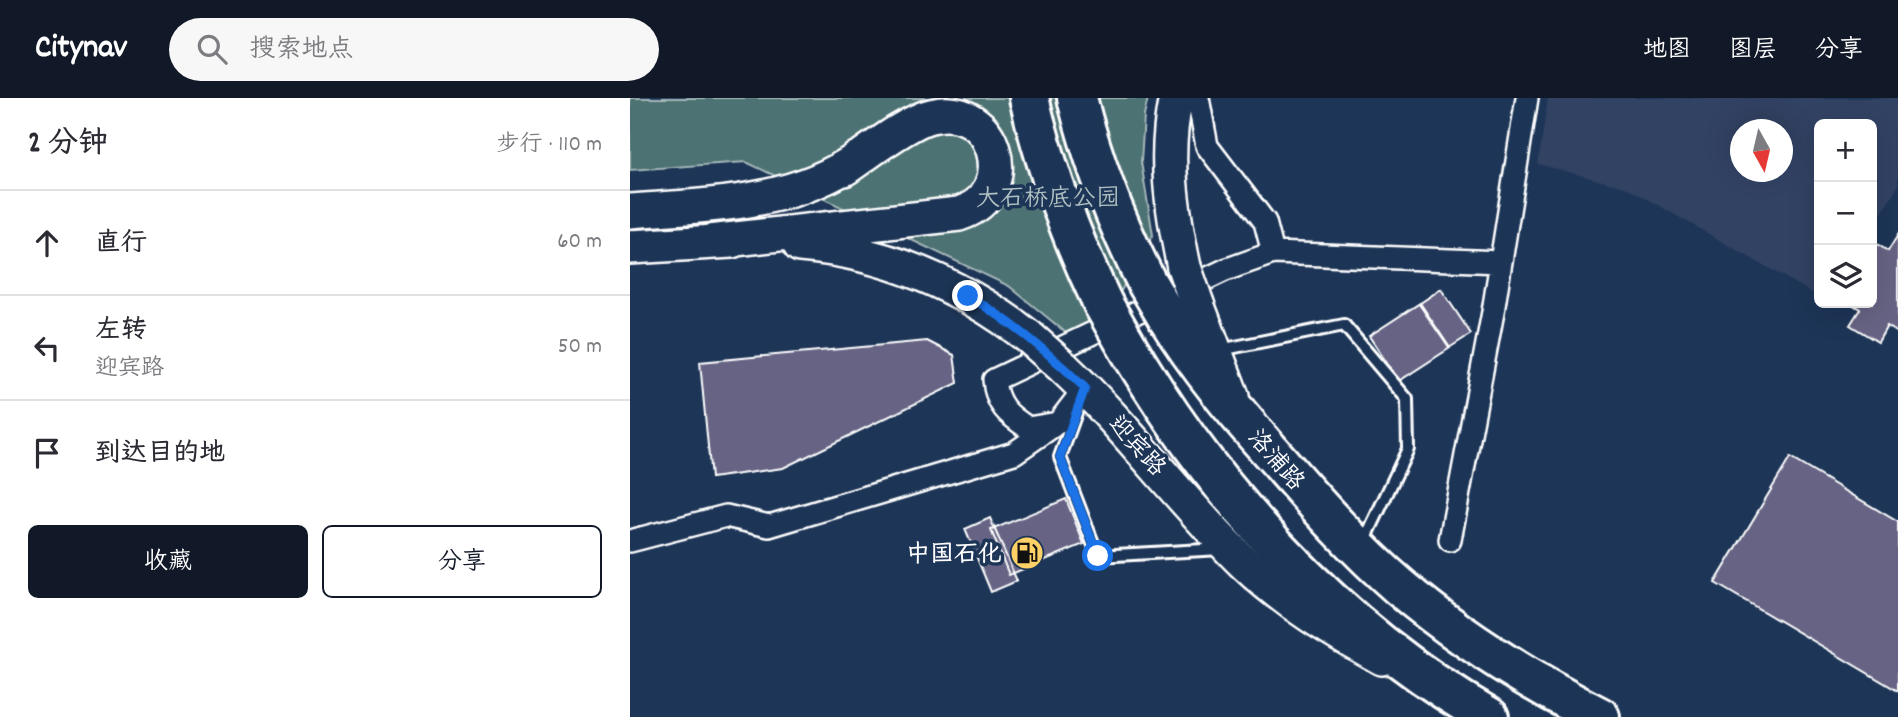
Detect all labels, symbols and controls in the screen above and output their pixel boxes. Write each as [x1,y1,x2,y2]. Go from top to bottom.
search box [169,18,659,81]
text: Citynav [35,26,127,73]
icon: search [193,30,231,68]
text: 搜索地点 [249,32,353,69]
text: 地图 [1643,34,1691,68]
text: 图层 [1729,34,1777,68]
text: 分享 [1815,34,1863,68]
north arrow [1730,119,1793,182]
map controls [1814,119,1877,308]
button: + [1814,119,1877,182]
text: 2 分钟 [28,124,108,167]
text: 步行 · 110 m [497,129,602,162]
button: − [1814,182,1877,245]
park label: 大石桥底公园 [976,183,1120,217]
icon: ahead [28,224,66,262]
text: 直行 [95,226,147,263]
text: 60 m [557,226,602,259]
button: layers [1814,245,1877,308]
route end [952,280,983,311]
text: 左转 [95,313,147,350]
icon: left [28,329,66,367]
text: 50 m [558,331,602,364]
text: 迎宾路 [95,353,164,386]
street label: 迎宾路 [1099,409,1172,485]
street label: 洛浦路 [1238,423,1311,499]
icon: arrive [28,434,66,472]
text: 到达目的地 [95,436,225,473]
button: 收藏 [28,525,308,598]
button: 分享 [322,525,602,598]
fuel station icon: 中国石化 [1008,534,1046,572]
place label: 中国石化 [906,539,1002,573]
route start [1082,540,1113,571]

